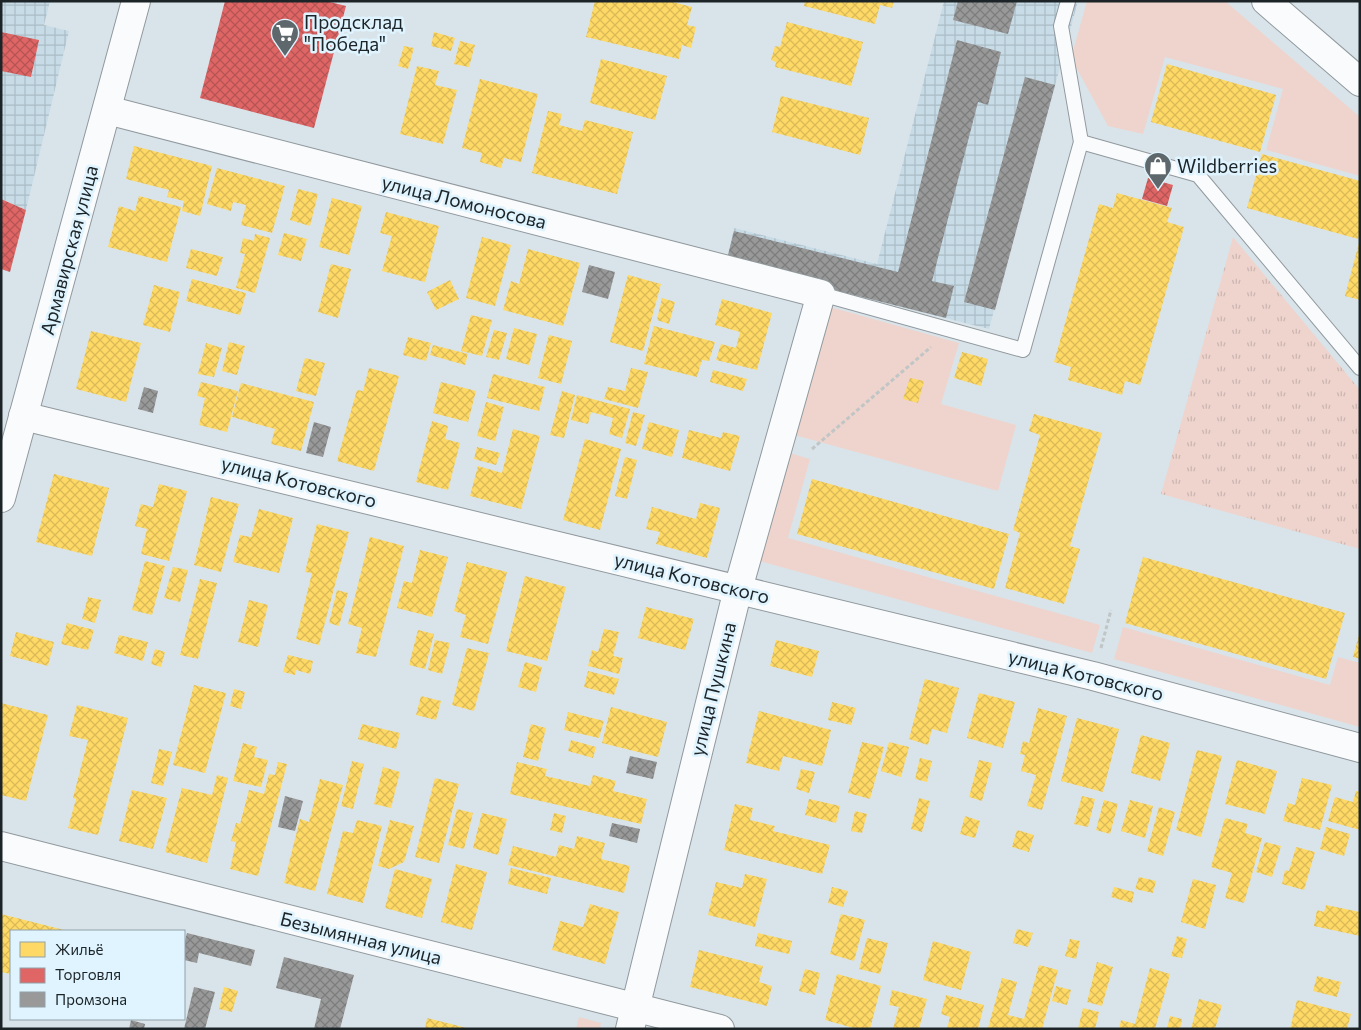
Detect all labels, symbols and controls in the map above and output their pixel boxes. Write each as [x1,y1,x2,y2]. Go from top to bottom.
place label: Продсклад "Победа" [304,10,403,55]
supermarket icon: Продсклад "Победа" [270,18,300,57]
shop icon: Wildberries [1143,151,1173,190]
place label: Wildberries [1177,154,1277,177]
street label: Армавирская улица [35,163,102,337]
street label: улица Ломоносова [379,170,549,233]
street label: улица Котовского [219,451,379,512]
street label: улица Котовского [612,547,772,608]
street label: улица Пушкина [685,620,740,758]
street label: улица Котовского [1006,644,1166,705]
street label: Безымянная улица [278,906,444,969]
legend [10,930,185,1020]
text: Жильё [55,940,103,958]
text: Торговля [55,965,121,983]
text: Промзона [55,990,127,1008]

